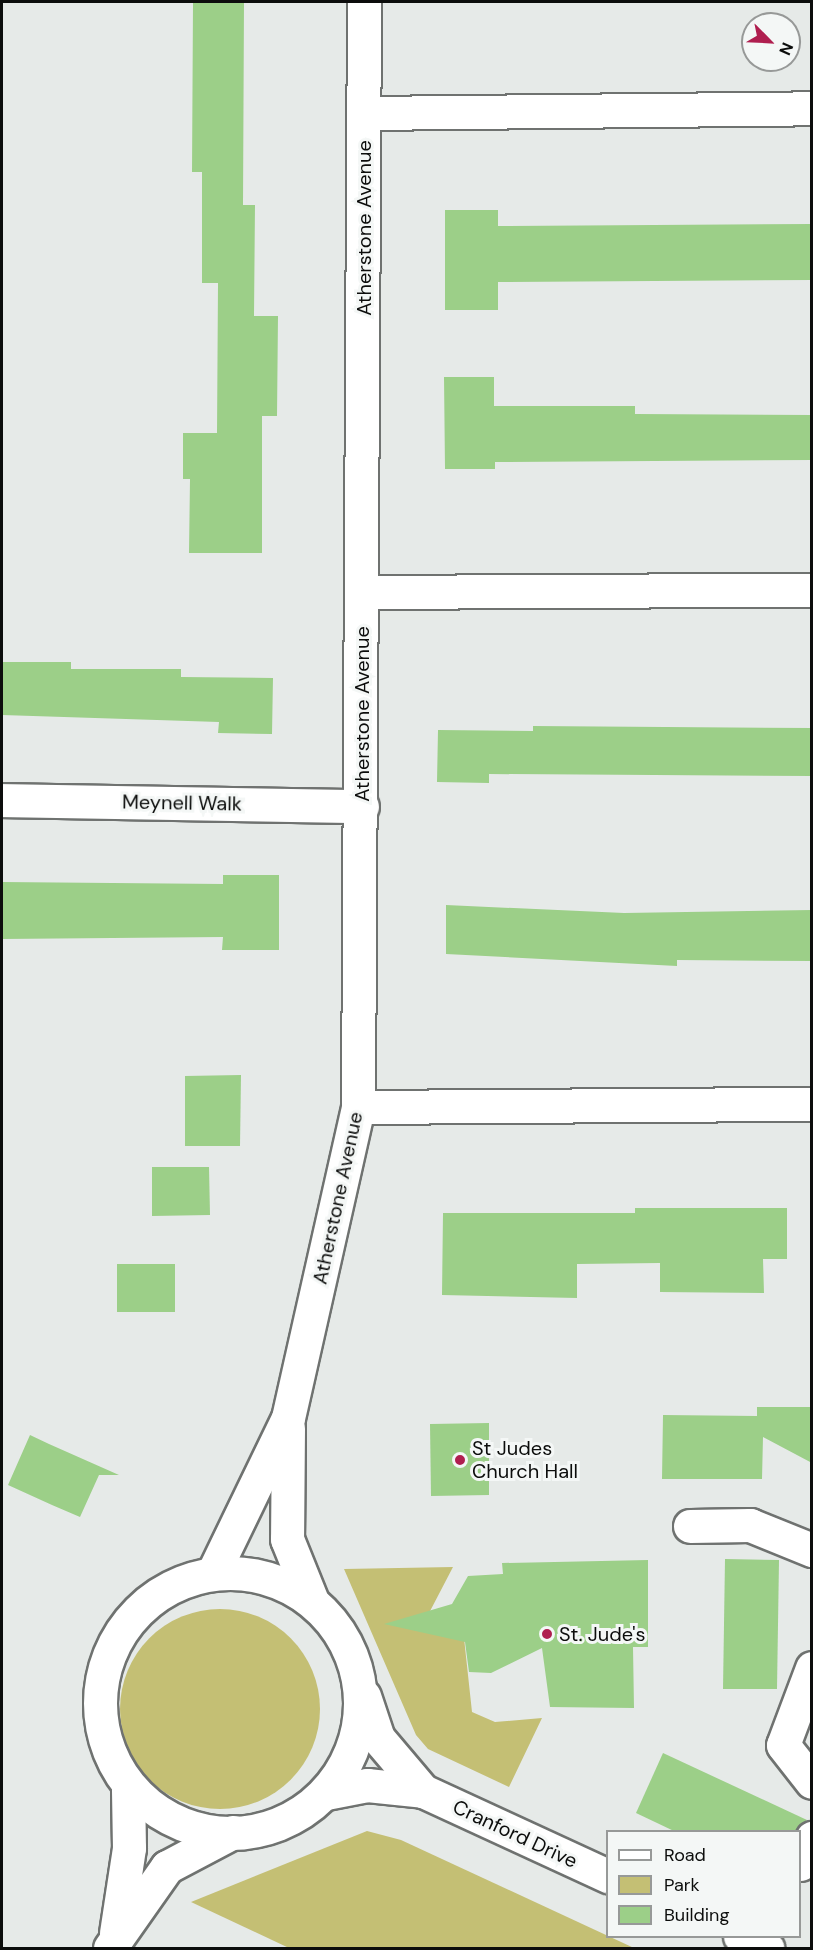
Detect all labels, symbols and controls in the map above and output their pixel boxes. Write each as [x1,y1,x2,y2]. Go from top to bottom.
north arrow [741,12,801,72]
text: N [774,39,798,58]
street label: Atherstone Avenue [352,140,376,316]
street label: Atherstone Avenue [350,626,374,802]
street label: Meynell Walk [122,790,242,816]
street label: Atherstone Avenue [308,1110,368,1286]
place label: St Judes Church Hall [472,1436,578,1483]
marker: St Judes Church Hall [453,1453,467,1467]
place label: St. Jude's [559,1622,645,1646]
marker: St. Jude's [540,1627,554,1641]
street label: Cranford Drive [449,1795,581,1873]
legend [606,1830,801,1938]
text: Road [664,1843,706,1867]
text: Park [664,1873,700,1897]
text: Building [664,1903,729,1927]

